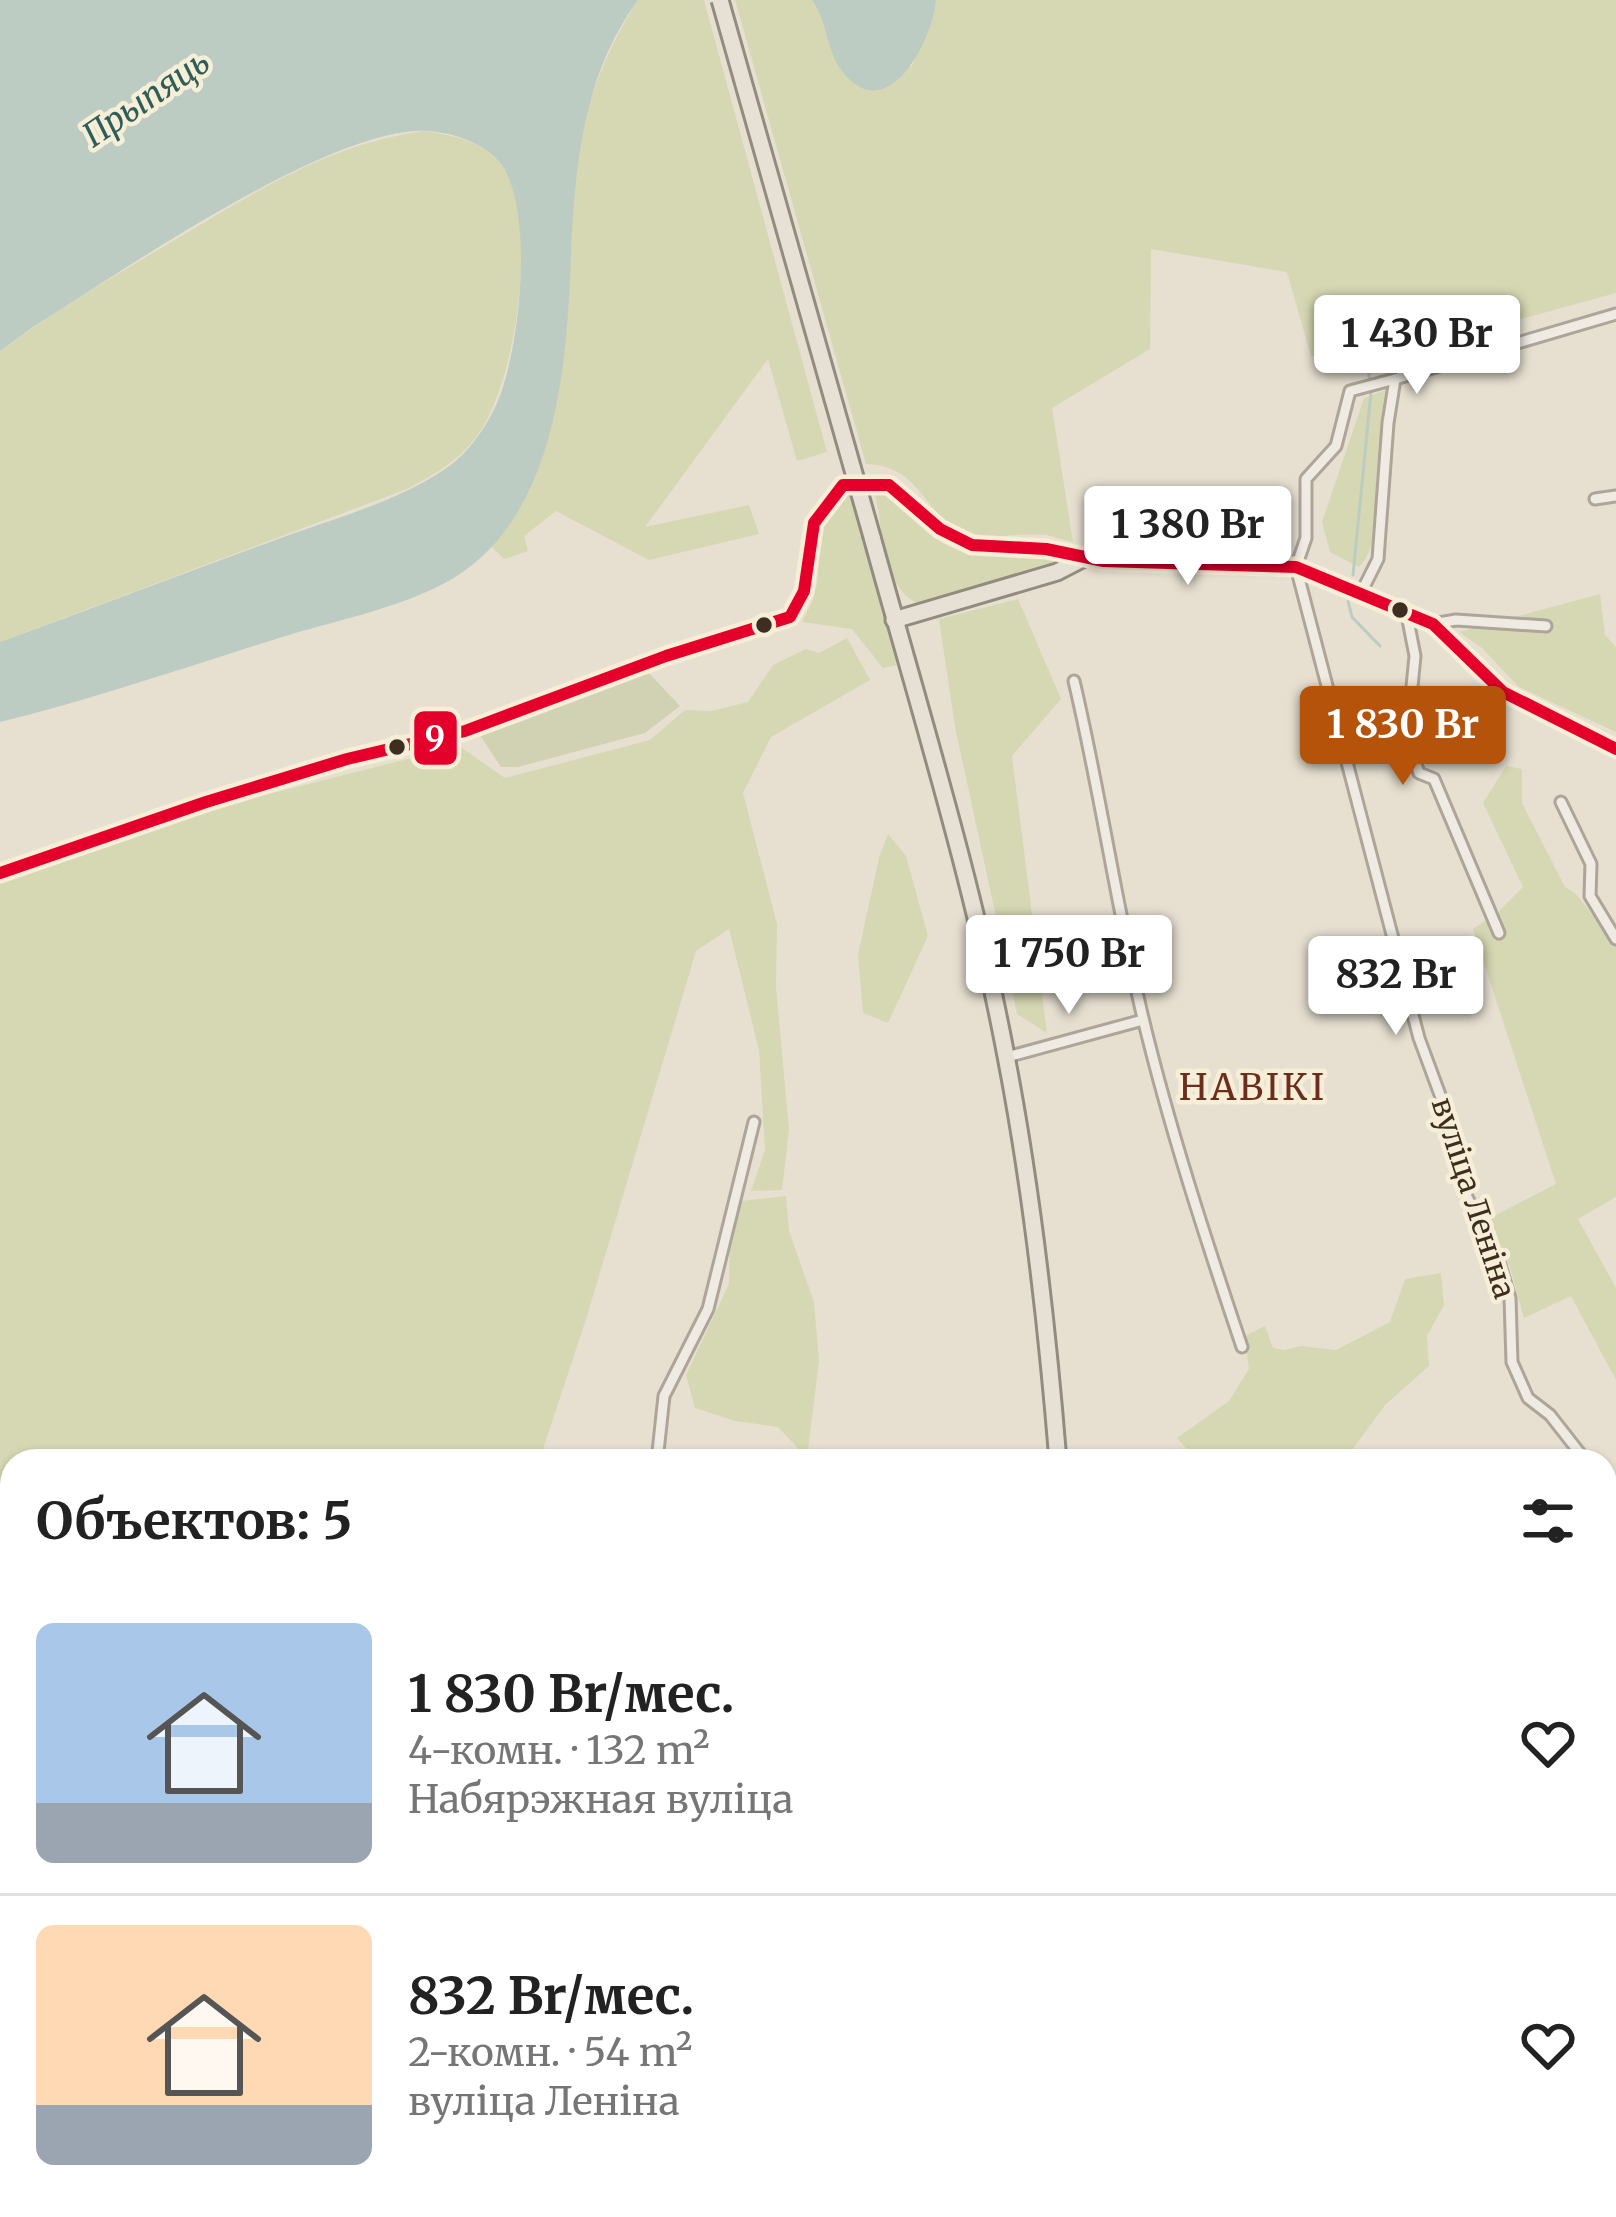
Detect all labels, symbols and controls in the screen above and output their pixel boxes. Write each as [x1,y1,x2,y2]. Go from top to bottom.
water label: Прыпяць [75,41,217,156]
pin: 1 430 Br [1293,295,1541,397]
text: 1 430 Br [1341,309,1493,358]
pin: 1 380 Br [1064,486,1312,588]
text: 1 380 Br [1111,500,1265,549]
unlabelled marker [1389,599,1411,621]
unlabelled marker [753,614,775,636]
pin: 1 830 Br [1279,686,1527,788]
text: 1 830 Br [1327,700,1479,749]
line badge: 9 [412,709,459,767]
text: 9 [425,718,445,759]
unlabelled marker [386,736,408,758]
pin: 1 750 Br [945,915,1193,1017]
text: 1 750 Br [993,929,1145,978]
pin: 832 Br [1298,936,1494,1038]
text: 832 Br [1335,950,1457,999]
district label: НАВІКІ [1179,1065,1327,1110]
street label: вуліца Леніна [1424,1092,1524,1303]
icon: filters [1515,1488,1581,1554]
text: Объектов: 5 [36,1489,352,1553]
text: 1 830 Br/мес. [408,1662,735,1726]
icon: home [132,1671,276,1815]
icon: heart [1515,1710,1581,1776]
text: 4-комн. · 132 m² [408,1726,710,1775]
text: Набярэжная вуліца [408,1775,793,1824]
text: 832 Br/мес. [408,1964,694,2028]
icon: home [132,1973,276,2117]
icon: heart [1515,2012,1581,2078]
text: 2-комн. · 54 m² [408,2028,692,2077]
text: вуліца Леніна [408,2077,680,2126]

